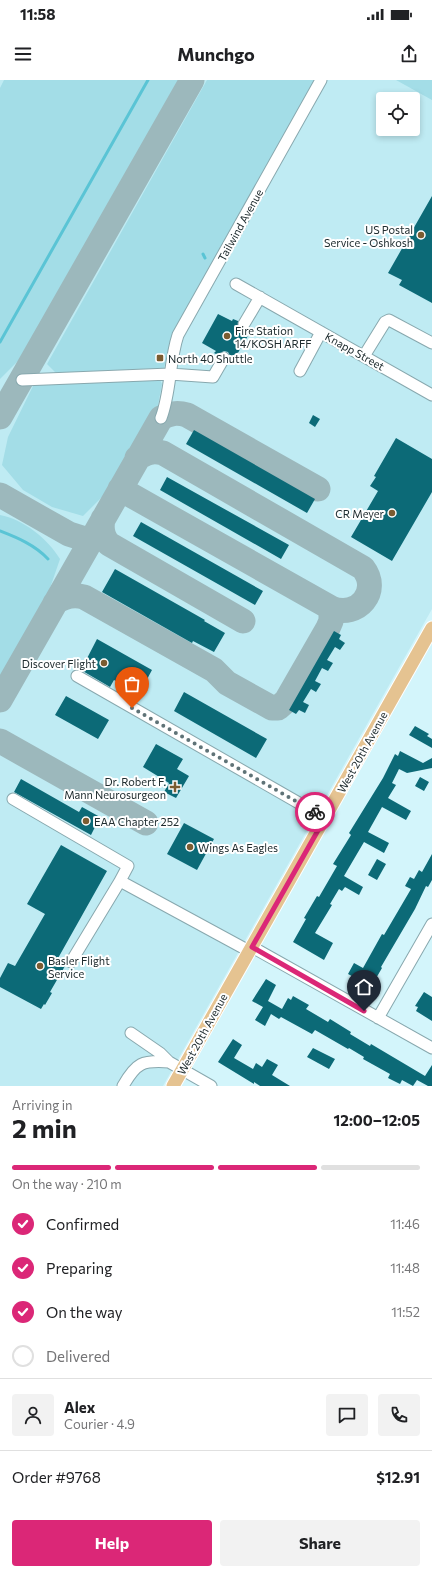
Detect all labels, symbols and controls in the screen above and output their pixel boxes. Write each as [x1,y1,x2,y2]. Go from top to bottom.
text: 11:58 [20,5,56,23]
icon: menu [12,43,34,65]
text: Munchgo [177,43,255,65]
icon: share [398,43,420,65]
map controls [376,92,420,136]
button: locate [376,92,420,136]
street label: Tailwind Avenue [215,186,265,263]
place label: US Postal Service - Oshkosh [324,223,413,249]
marker: US Postal Service - Oshkosh [416,230,426,240]
place label: Fire Station 14/KOSH ARFF [235,324,312,350]
street label: Knapp Street [323,329,387,373]
marker: Fire Station 14/KOSH ARFF [222,331,232,341]
place label: North 40 Shuttle [168,352,253,365]
marker: North 40 Shuttle [155,353,165,363]
place label: CR Meyer [335,507,385,520]
marker: CR Meyer [387,508,397,518]
place label: Discover Flight [22,657,96,670]
marker: Discover Flight [99,658,109,668]
pin [115,667,149,708]
icon: bag [121,673,143,695]
street label: West 20th Avenue [334,709,390,795]
place label: Dr. Robert F. Mann Neurosurgeon [64,775,166,801]
marker: Dr. Robert F. Mann Neurosurgeon [169,781,181,793]
courier [295,792,335,832]
icon: bike [304,801,326,823]
place label: EAA Chapter 252 [94,815,179,828]
marker: EAA Chapter 252 [81,816,91,826]
place label: Wings As Eagles [198,841,278,854]
marker: Wings As Eagles [185,842,195,852]
place label: Basler Flight Service [48,954,110,980]
marker: Basler Flight Service [35,961,45,971]
pin [347,970,381,1011]
icon: home [353,976,375,998]
street label: West 20th Avenue [174,991,230,1077]
text: Arriving in [12,1097,72,1113]
text: 12:00–12:05 [334,1111,420,1129]
text: 2 min [12,1112,77,1143]
text: On the way · 210 m [12,1176,121,1192]
icon: check [12,1213,34,1235]
text: Confirmed [46,1215,119,1233]
text: 11:46 [390,1216,420,1232]
icon: check [12,1257,34,1279]
text: Preparing [46,1259,112,1277]
text: 11:48 [390,1260,420,1276]
icon: check [12,1301,34,1323]
text: On the way [46,1303,123,1321]
text: 11:52 [391,1304,420,1320]
text: Delivered [46,1347,110,1365]
button: person [12,1394,54,1436]
button: chat [326,1394,368,1436]
button: phone [378,1394,420,1436]
text: Alex [64,1398,95,1416]
text: Courier · 4.9 [64,1416,135,1432]
text: Order #9768 [12,1468,101,1486]
text: $12.91 [376,1468,420,1486]
button: Help [12,1520,212,1566]
button: Share [220,1520,420,1566]

